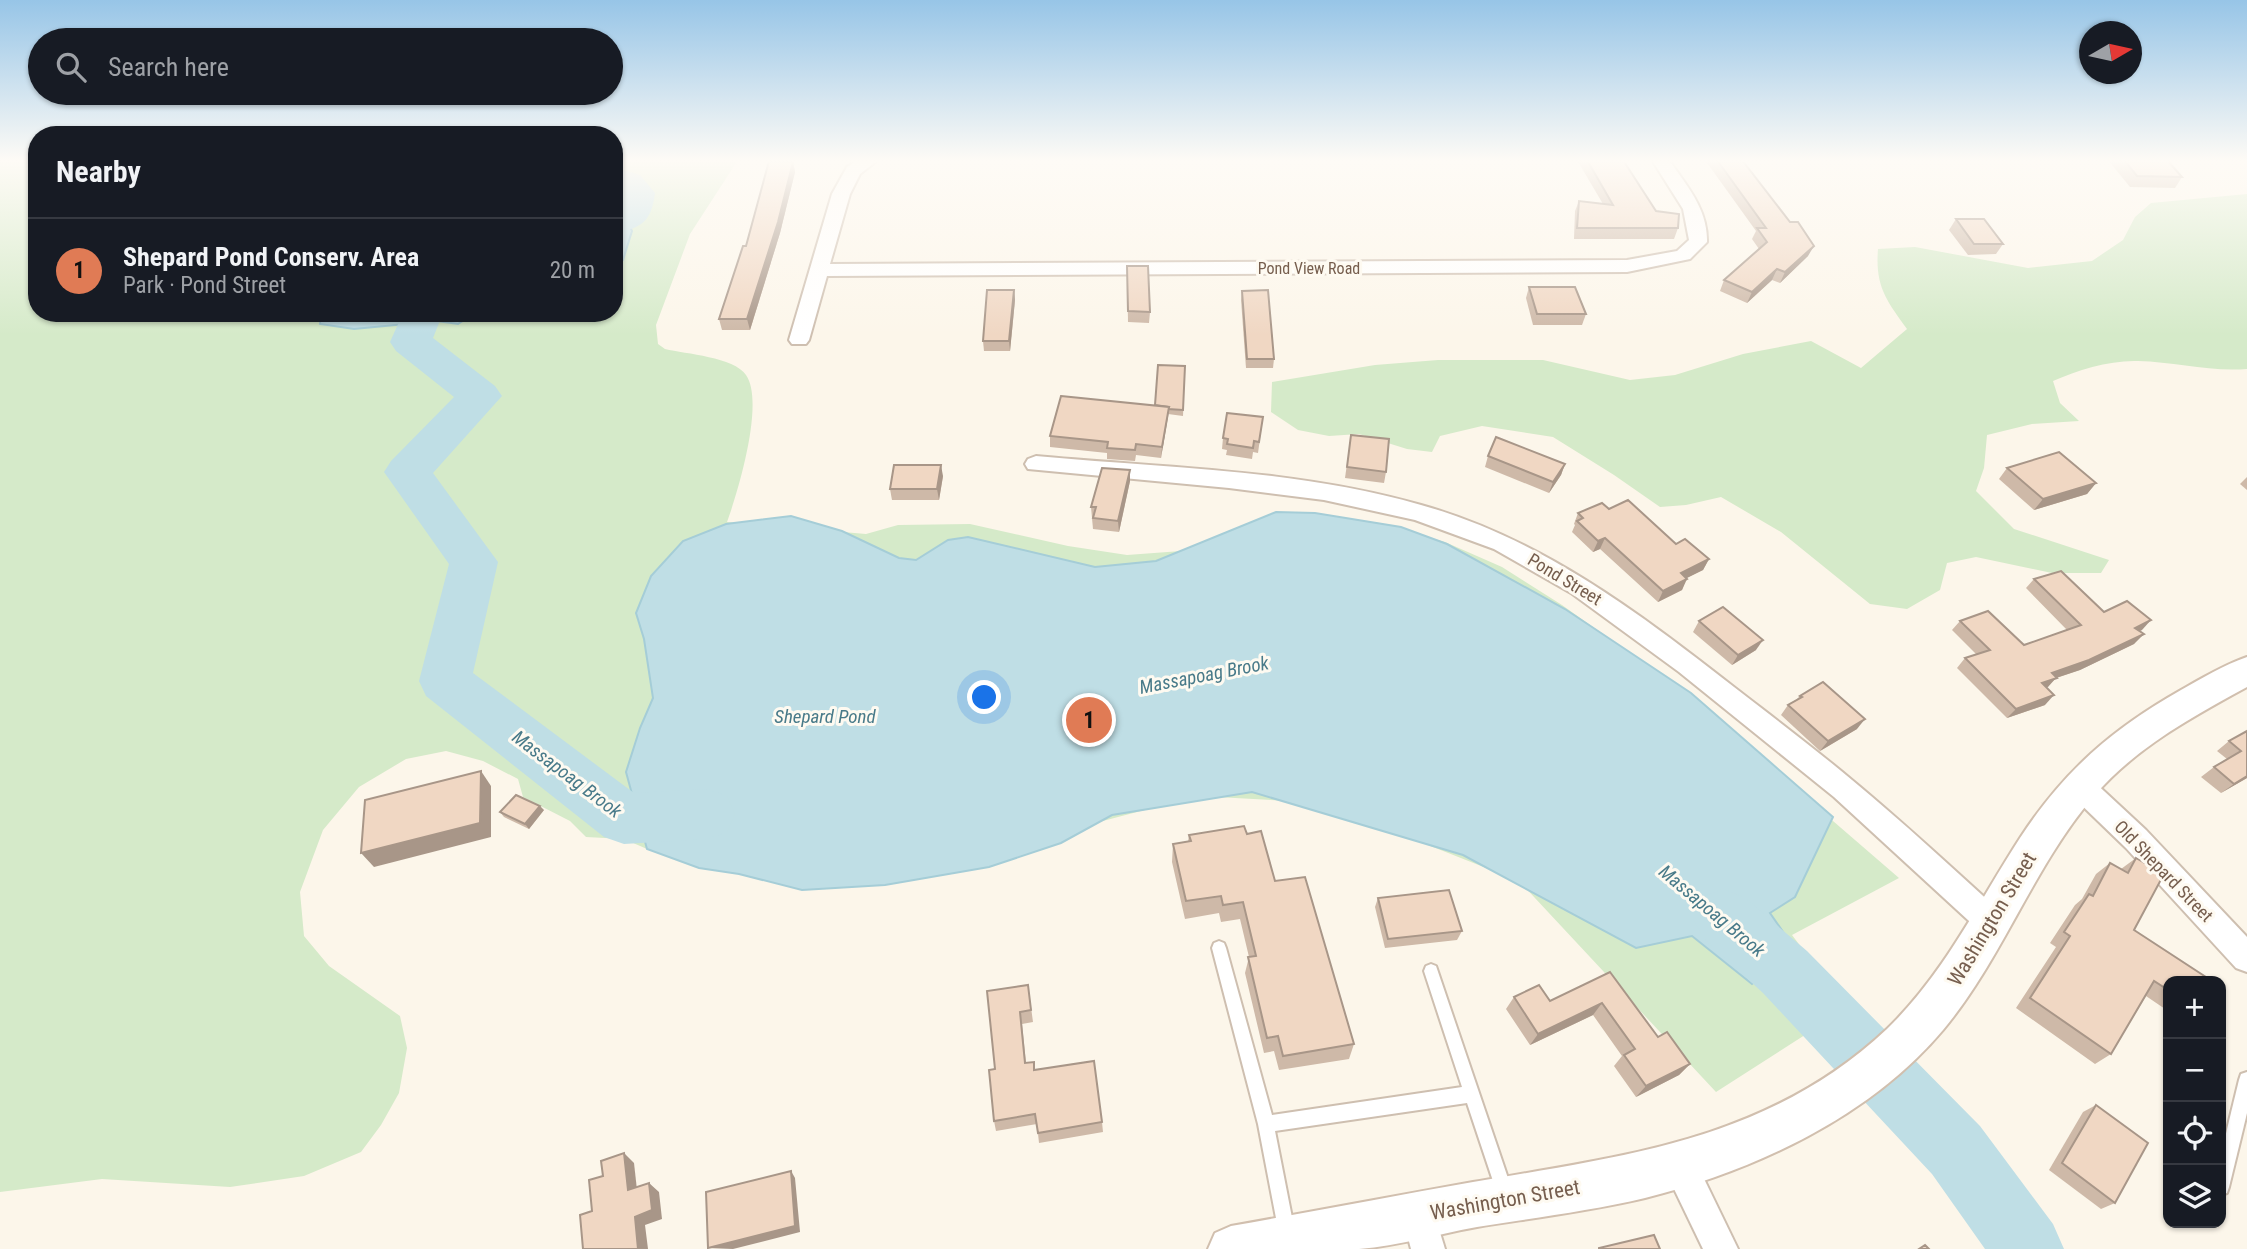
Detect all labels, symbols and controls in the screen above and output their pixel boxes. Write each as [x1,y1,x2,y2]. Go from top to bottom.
north arrow [2079,21,2142,84]
search box [28,28,623,105]
icon: search [52,48,90,86]
text: Search here [108,52,229,82]
text: Nearby [56,154,141,189]
text: Shepard Pond Conserv. Area [123,242,419,272]
text: 1 [73,257,85,284]
text: 20 m [550,257,595,284]
street label: Pond View Road [1258,259,1360,278]
text: Park · Pond Street [123,272,286,299]
street label: Pond Street [1524,549,1606,609]
water label: Massapoag Brook [1137,651,1271,699]
your location [967,680,1001,714]
pin: 1 [1066,694,1112,746]
water label: Shepard Pond [774,705,877,728]
water label: Massapoag Brook [508,725,627,823]
street label: Old Shepard Street [2110,816,2218,926]
street label: Washington Street [1943,848,2041,990]
water label: Massapoag Brook [1654,860,1770,962]
map controls [2163,976,2226,1228]
button: + [2163,976,2226,1039]
button: − [2163,1039,2226,1102]
button: locate [2163,1102,2226,1165]
button: layers [2163,1165,2226,1228]
street label: Washington Street [1428,1175,1582,1225]

